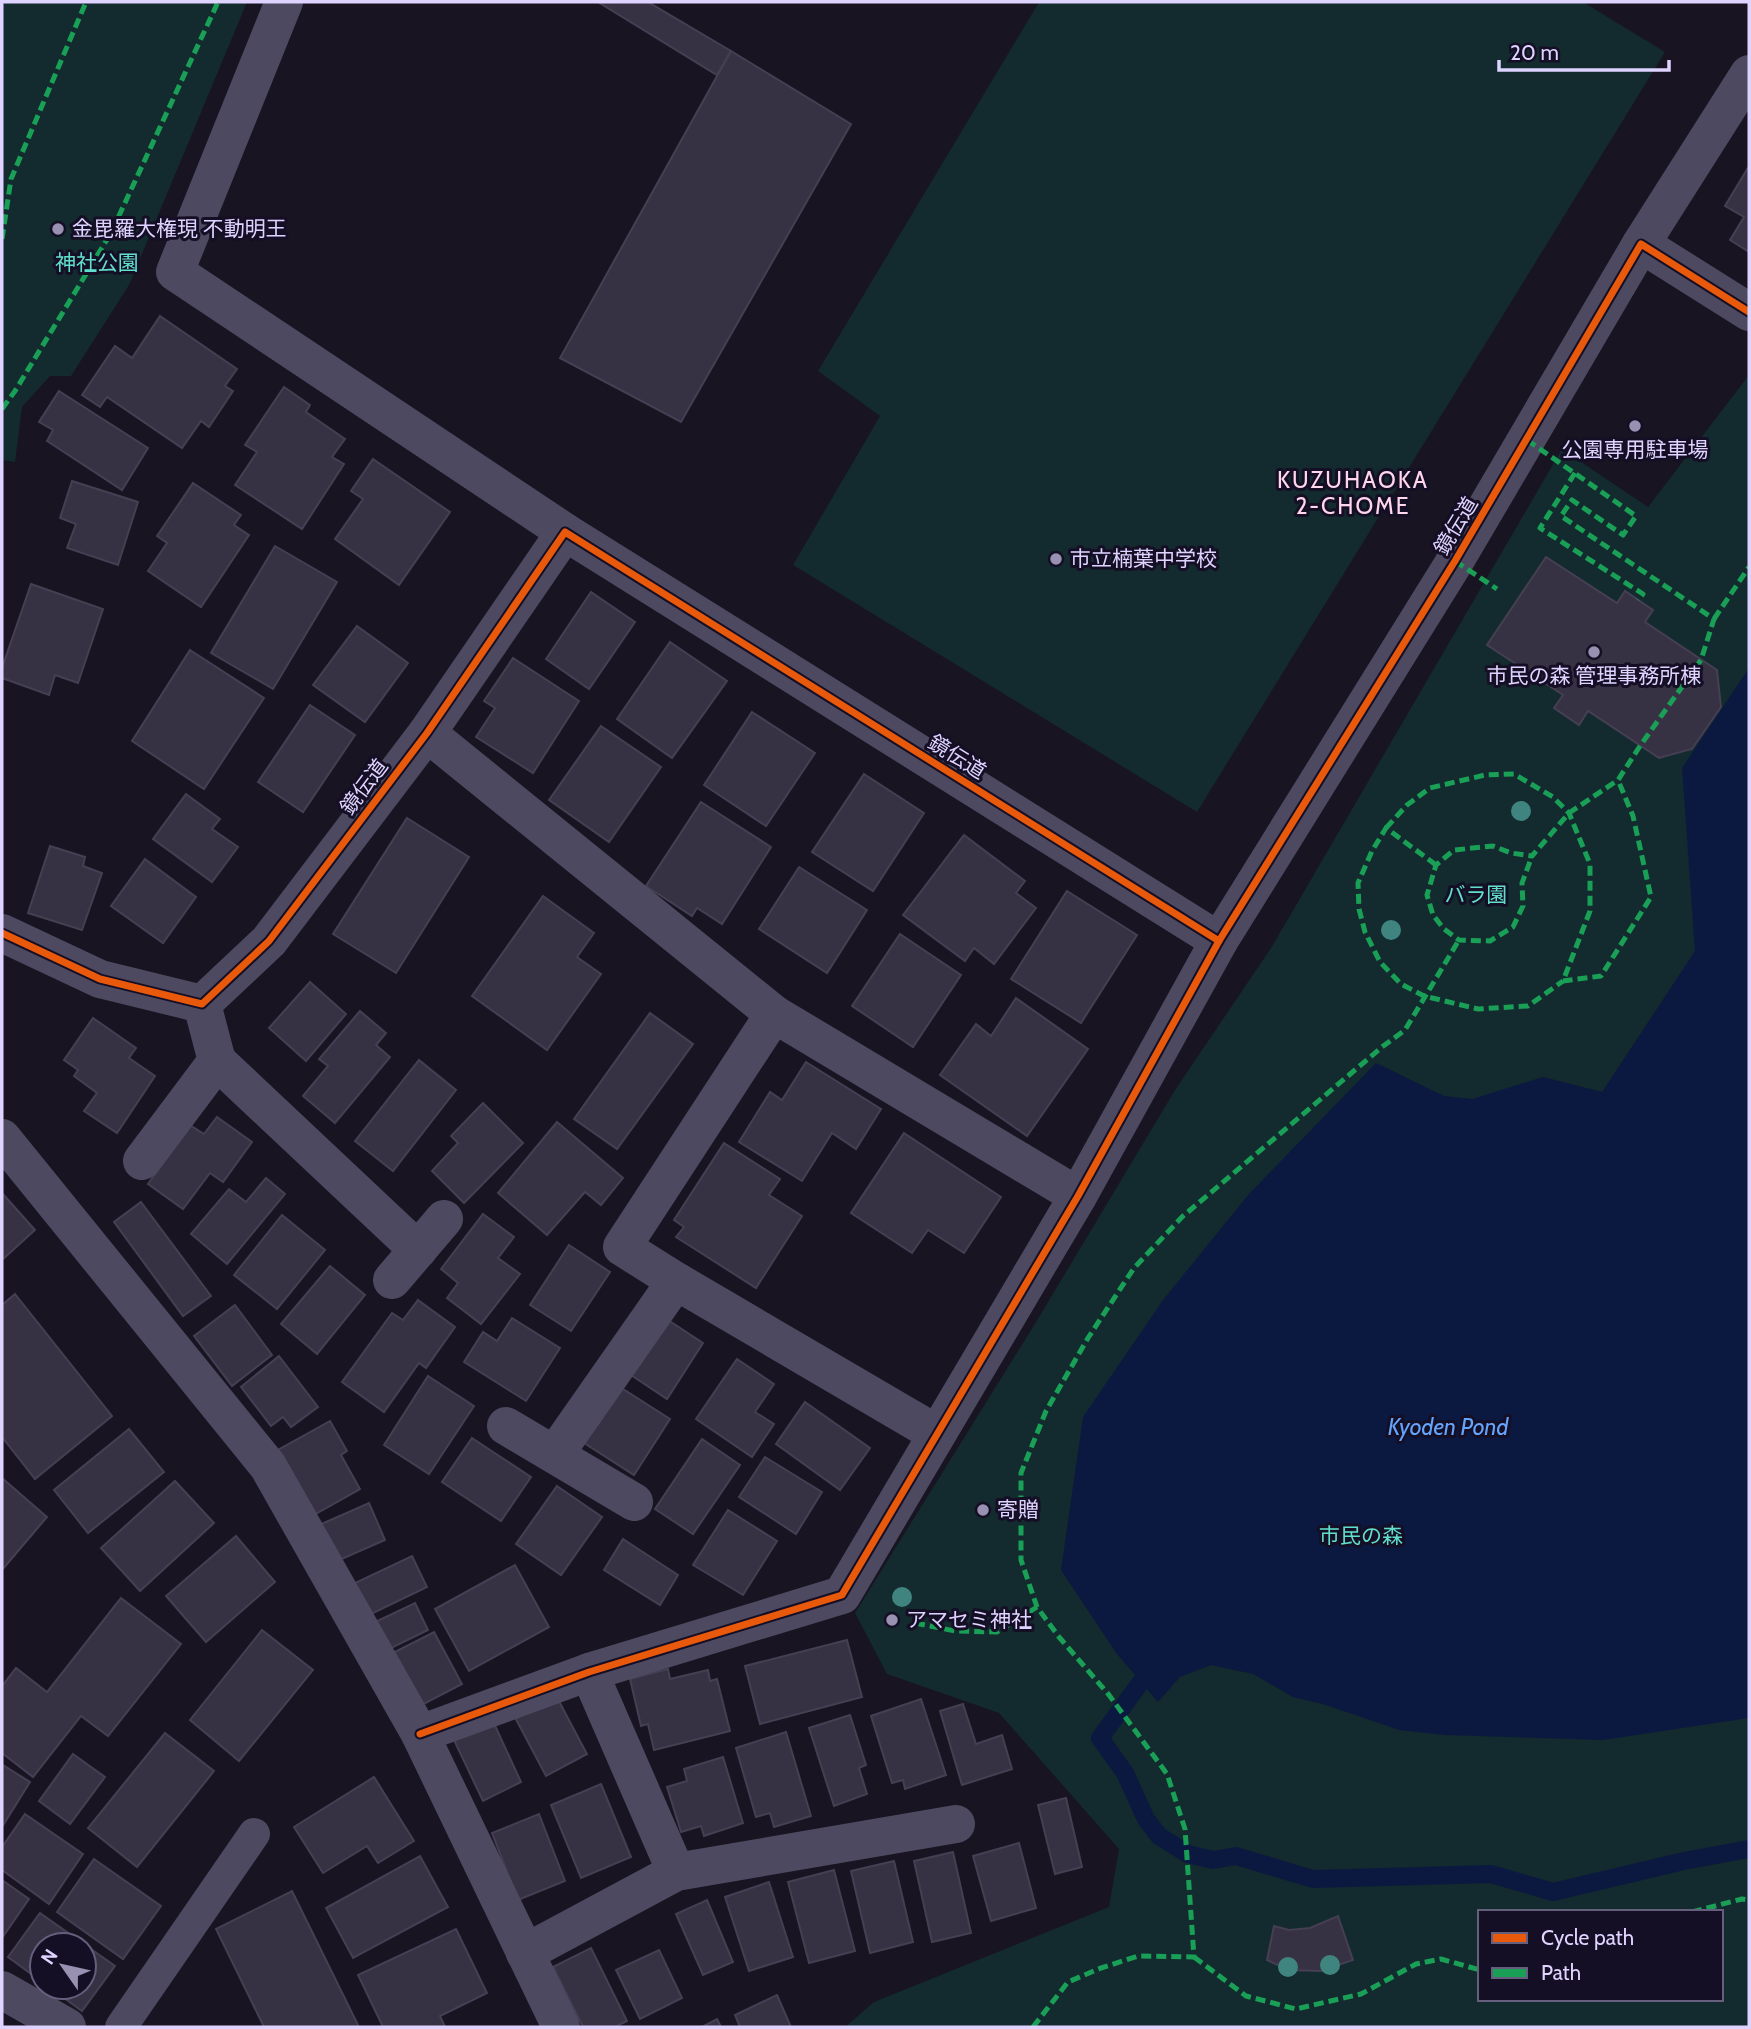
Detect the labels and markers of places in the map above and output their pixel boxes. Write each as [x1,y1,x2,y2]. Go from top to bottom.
place label: 金毘羅大権現 不動明王 [72,216,287,241]
marker: 金毘羅大権現 不動明王 [50,221,66,237]
marker: 公園専用駐車場 [1627,418,1643,434]
place label: 公園専用駐車場 [1562,437,1709,462]
place label: 市立楠葉中学校 [1070,546,1217,571]
marker: 市立楠葉中学校 [1048,551,1064,567]
marker: 市民の森 管理事務所棟 [1586,644,1602,660]
place label: 市民の森 管理事務所棟 [1487,663,1701,688]
place label: 寄贈 [997,1497,1039,1522]
marker: 寄贈 [975,1502,991,1518]
place label: アマセミ神社 [906,1607,1032,1632]
marker: アマセミ神社 [884,1612,900,1628]

